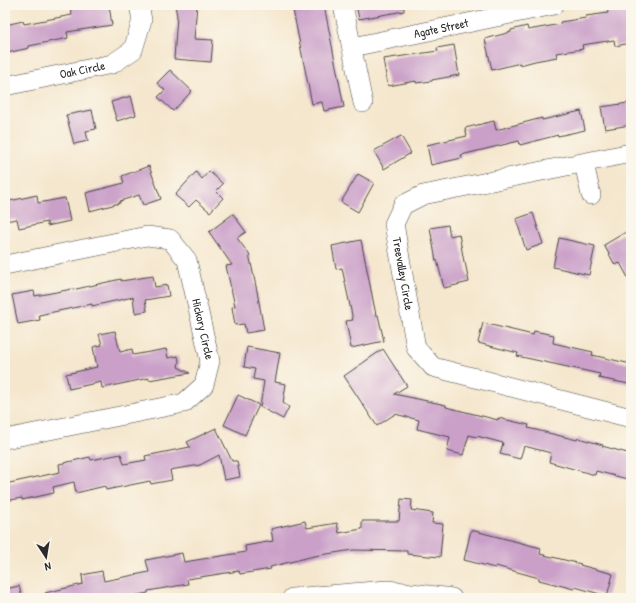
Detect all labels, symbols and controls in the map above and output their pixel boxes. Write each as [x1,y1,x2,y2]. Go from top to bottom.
street label: Agate Street [412,14,471,42]
street label: Oak Circle [58,57,107,83]
street label: Treevalley Circle [388,236,418,312]
street label: Hickory Circle [188,297,218,361]
north arrow [26,537,66,577]
text: N [44,559,52,574]

